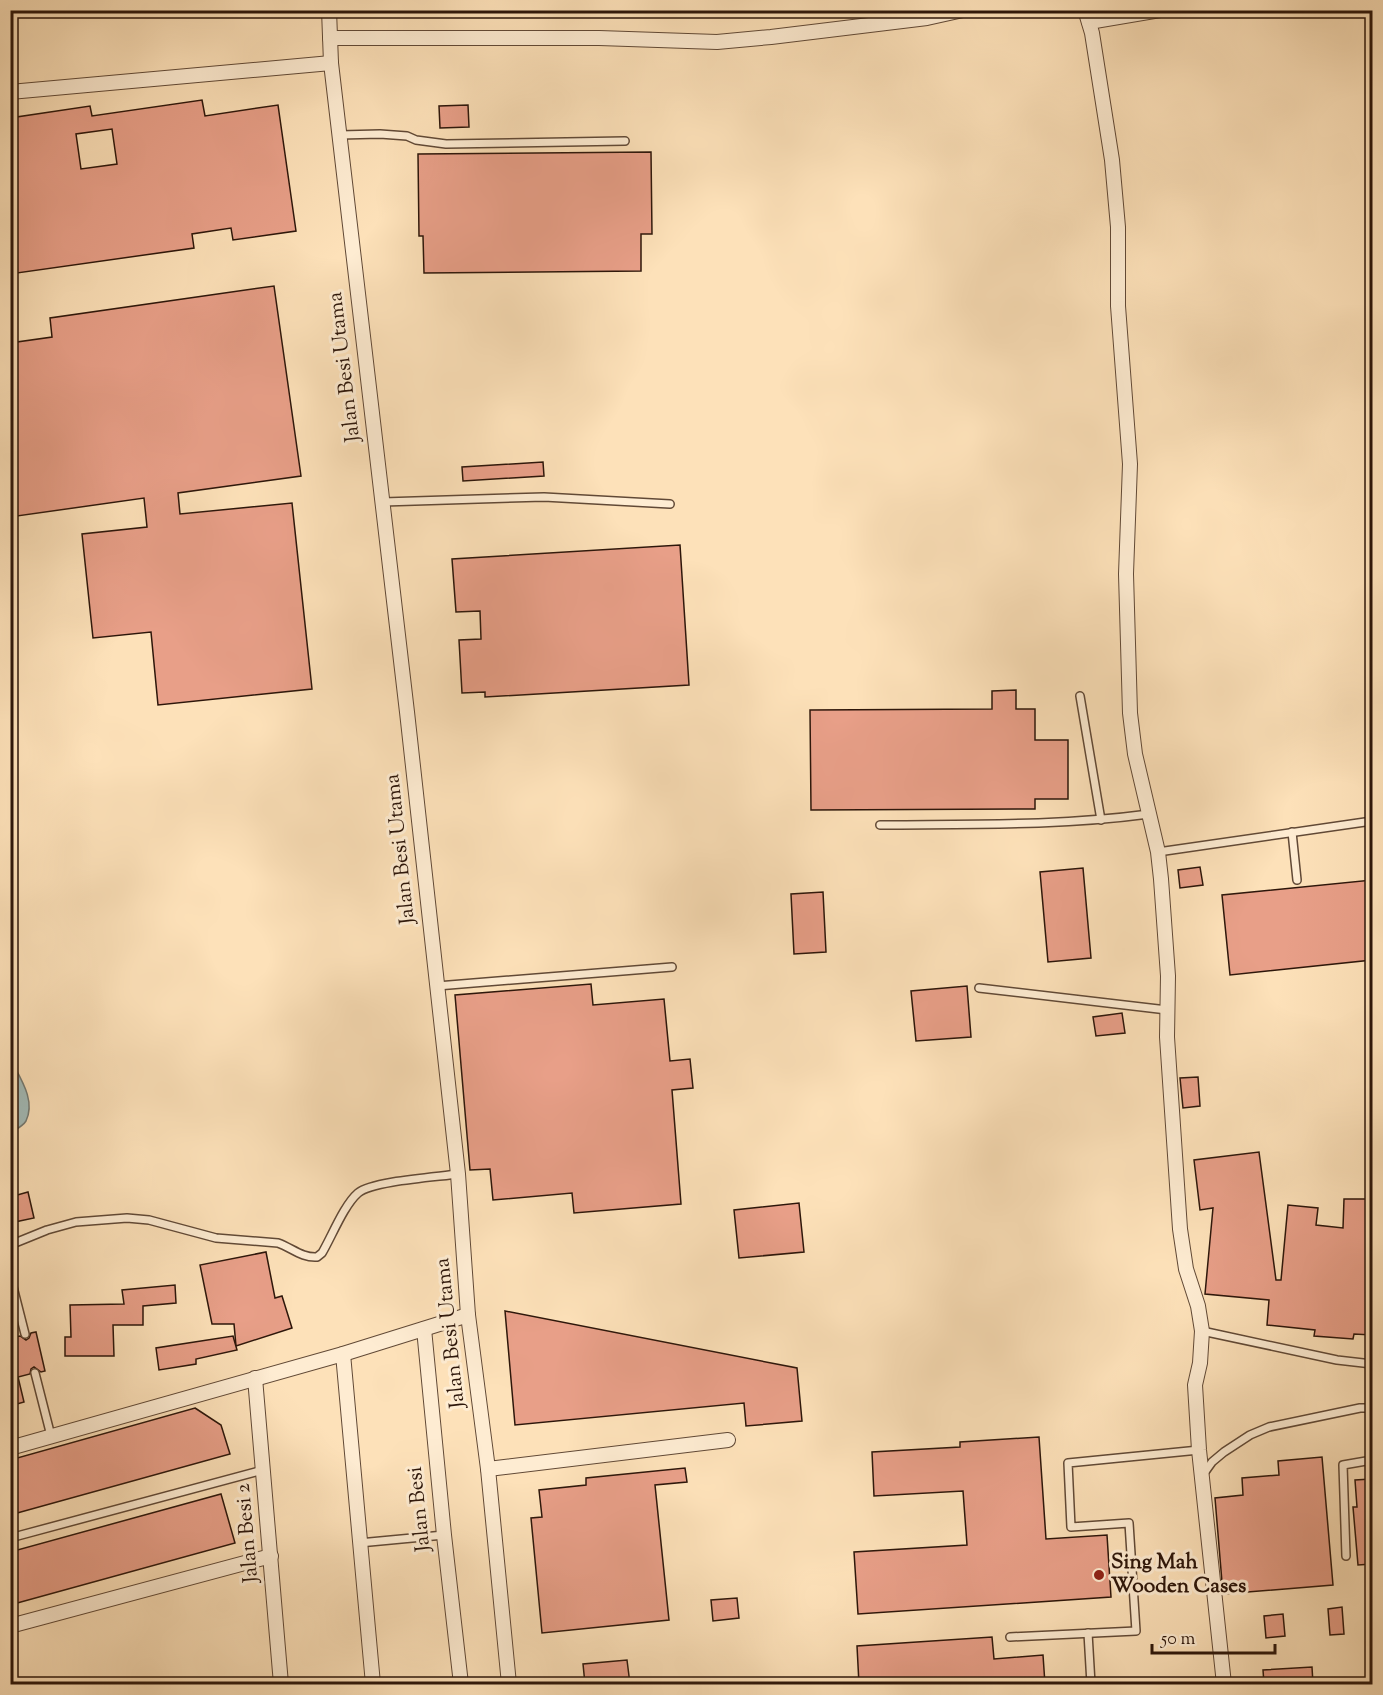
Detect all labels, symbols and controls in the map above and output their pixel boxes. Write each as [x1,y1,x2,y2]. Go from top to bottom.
street label: Jalan Besi Utama [321,290,369,445]
street label: Jalan Besi Utama [378,772,424,927]
street label: Jalan Besi Utama [428,1256,474,1411]
street label: Jalan Besi [401,1465,439,1554]
street label: Jalan Besi 2 [229,1482,267,1585]
place label: Sing Mah Wooden Cases [1111,1548,1246,1602]
marker: Sing Mah Wooden Cases [1092,1568,1106,1582]
scale bar [1152,1617,1275,1655]
text: 50 m [1160,1627,1196,1653]

